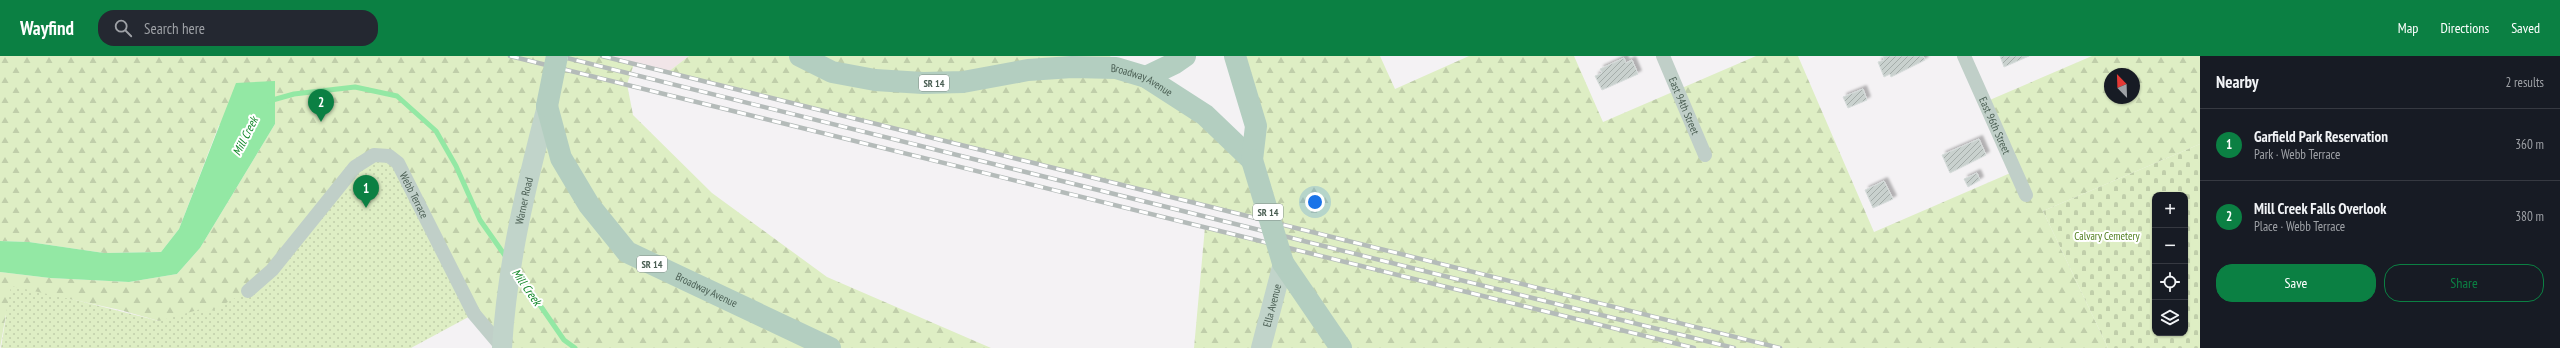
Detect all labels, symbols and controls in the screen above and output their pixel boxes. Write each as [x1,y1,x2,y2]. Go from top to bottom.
search box [98,10,378,46]
text: Wayfind [20,16,74,40]
icon: search [112,17,134,39]
text: Search here [144,19,205,38]
text: Map [2398,19,2418,37]
text: Directions [2440,19,2489,37]
text: Saved [2511,19,2540,37]
street label: Broadway Avenue [1111,61,1176,100]
north arrow [2104,68,2140,104]
text: Nearby [2216,71,2259,93]
text: 2 results [2505,74,2544,91]
road number: SR 14 [919,75,949,91]
street label: East 94th Street [1666,75,1702,137]
pin: 2 [308,89,334,122]
street label: East 96th Street [1976,95,2014,156]
water label: Mill Creek [229,113,262,158]
text: Garfield Park Reservation [2254,127,2388,146]
text: 1 [2226,136,2232,153]
text: 360 m [2515,136,2544,153]
text: Park · Webb Terrace [2254,146,2340,163]
street label: Webb Terrace [397,170,432,221]
pin: 1 [353,175,379,208]
street label: Warner Road [512,176,536,226]
your location [1305,192,1325,212]
map controls [2152,192,2188,336]
button: + [2152,192,2188,228]
text: Mill Creek Falls Overlook [2254,199,2386,218]
road number: SR 14 [1253,204,1283,220]
text: 2 [2226,208,2232,225]
text: 380 m [2515,208,2544,225]
text: Place · Webb Terrace [2254,218,2345,235]
button: − [2152,228,2188,264]
park label: Calvary Cemetery [2074,229,2141,243]
road number: SR 14 [637,256,667,272]
button: locate [2152,264,2188,300]
button: Save [2216,264,2376,302]
button: Share [2384,264,2544,302]
water label: Mill Creek [509,266,546,309]
street label: Broadway Avenue [673,269,740,310]
street label: Ella Avenue [1260,282,1284,329]
button: layers [2152,300,2188,336]

